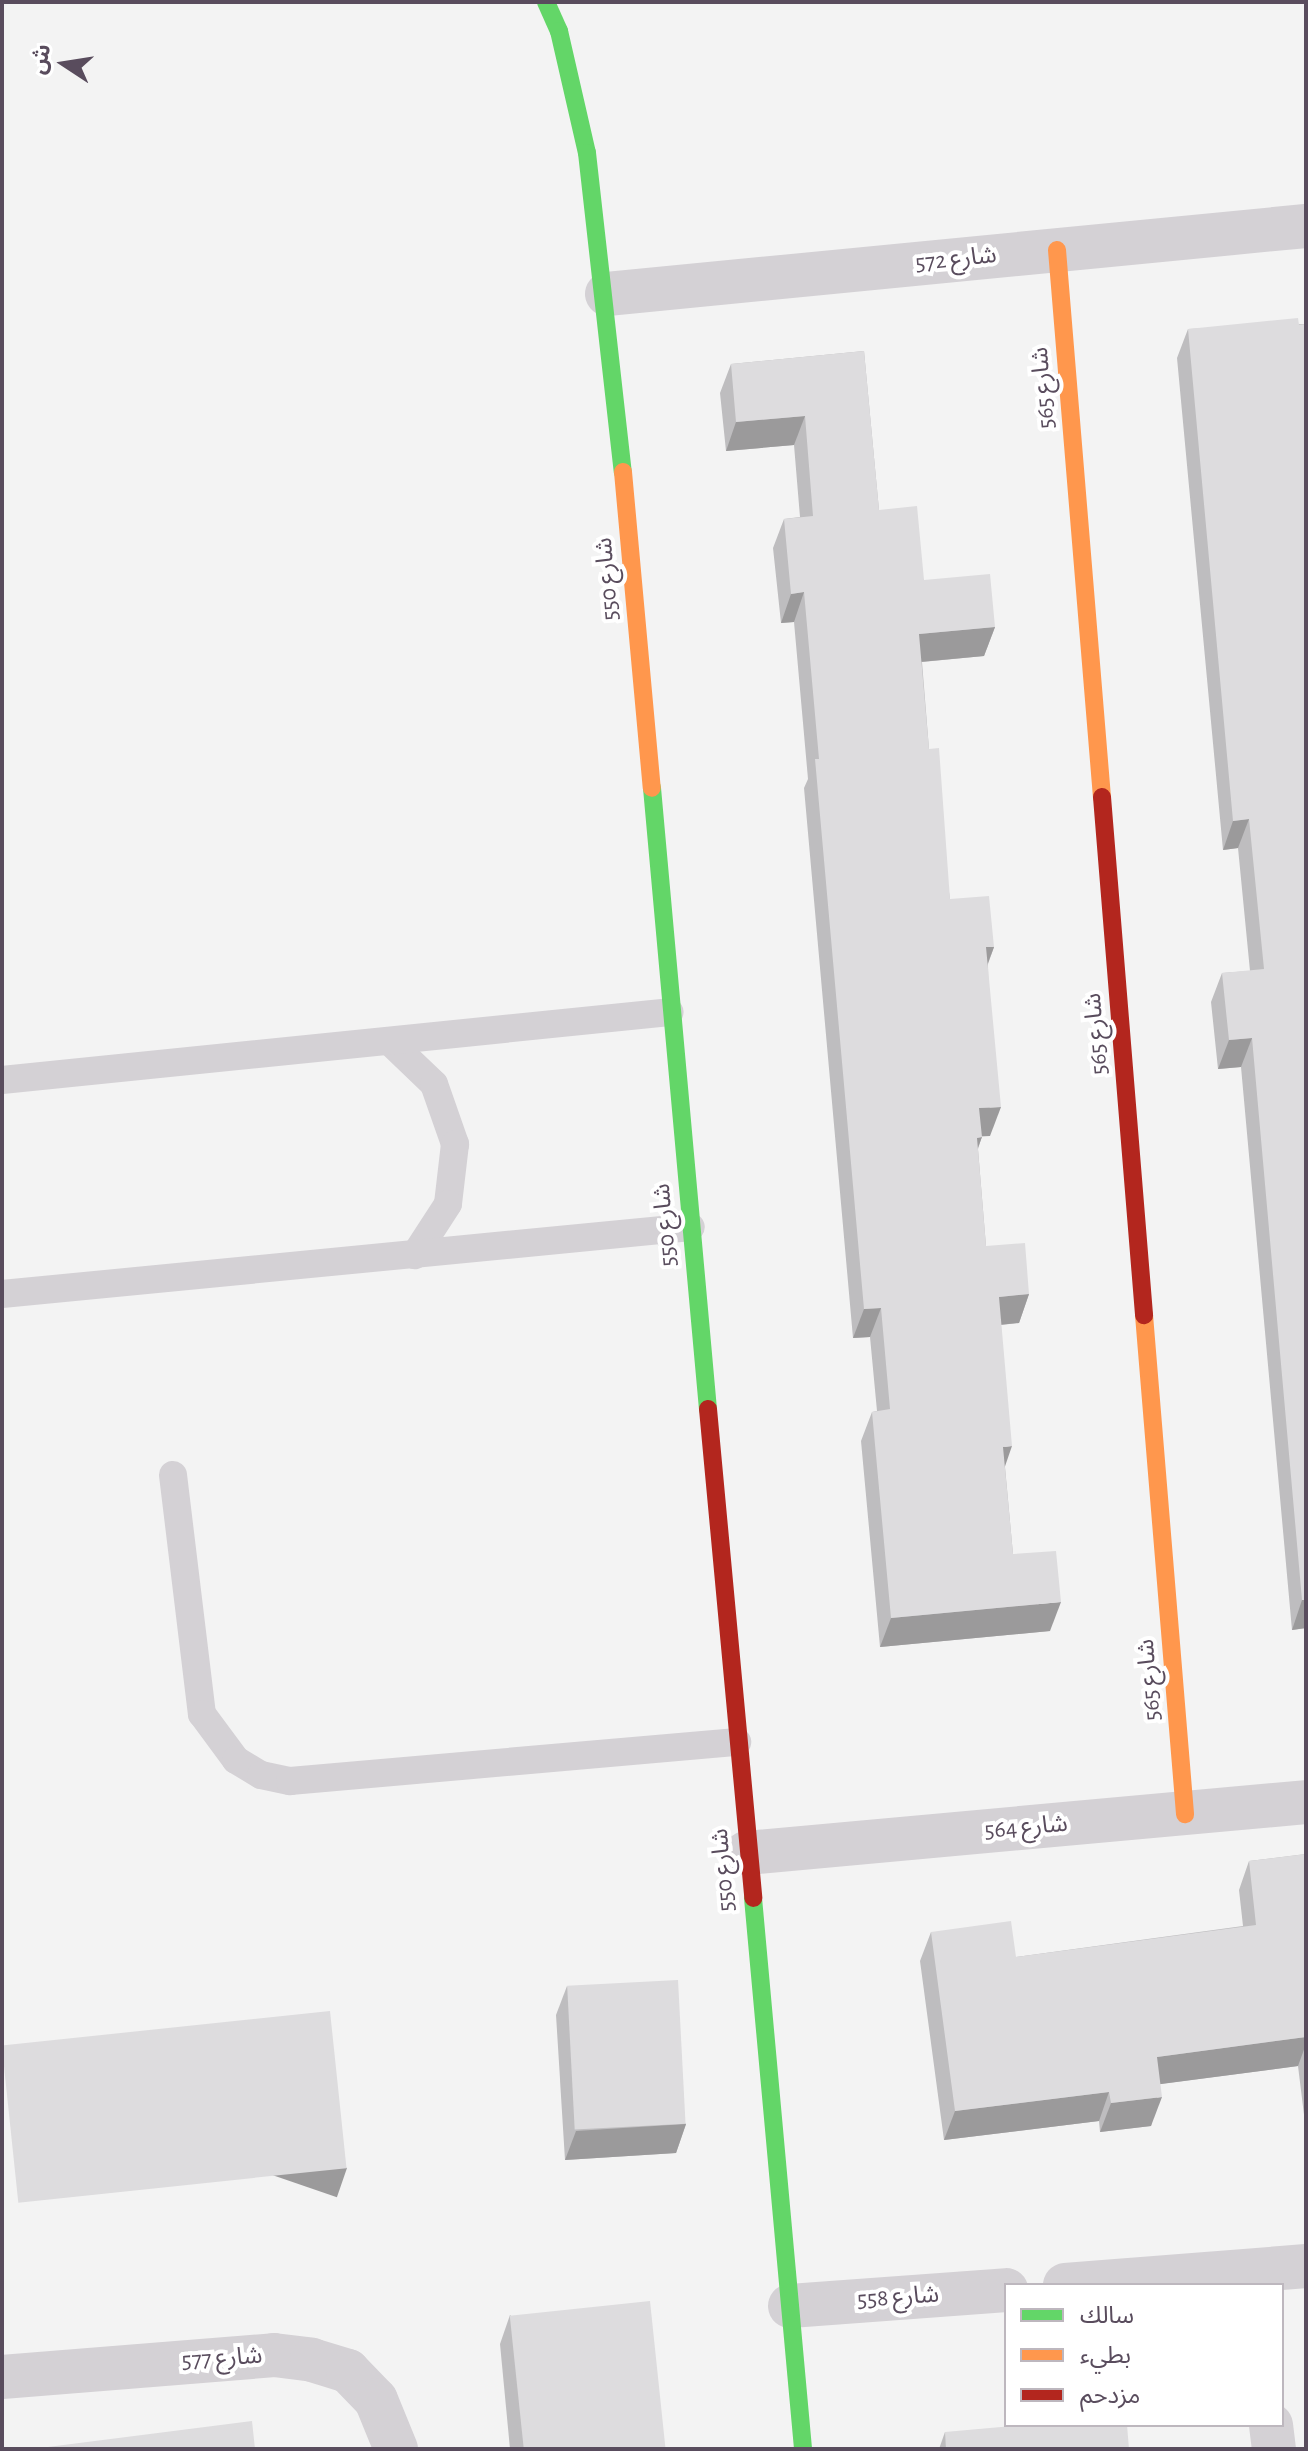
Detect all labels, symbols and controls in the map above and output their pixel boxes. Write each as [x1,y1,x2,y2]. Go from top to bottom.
north arrow [24,24,104,104]
text: ش [27,42,54,76]
street label: شارع 572 [914,241,998,279]
street label: شارع 565 [1026,346,1062,430]
street label: شارع 550 [590,536,626,622]
street label: شارع 565 [1079,992,1115,1076]
street label: شارع 550 [648,1182,684,1268]
street label: شارع 565 [1132,1638,1168,1722]
street label: شارع 564 [983,1810,1069,1846]
street label: شارع 550 [706,1827,742,1913]
street label: شارع 558 [856,2281,940,2315]
legend [1004,2283,1284,2427]
text: سالك [1080,2304,1134,2328]
street label: شارع 577 [181,2342,263,2376]
text: بطيء [1080,2344,1131,2368]
text: مزدحم [1080,2384,1140,2408]

